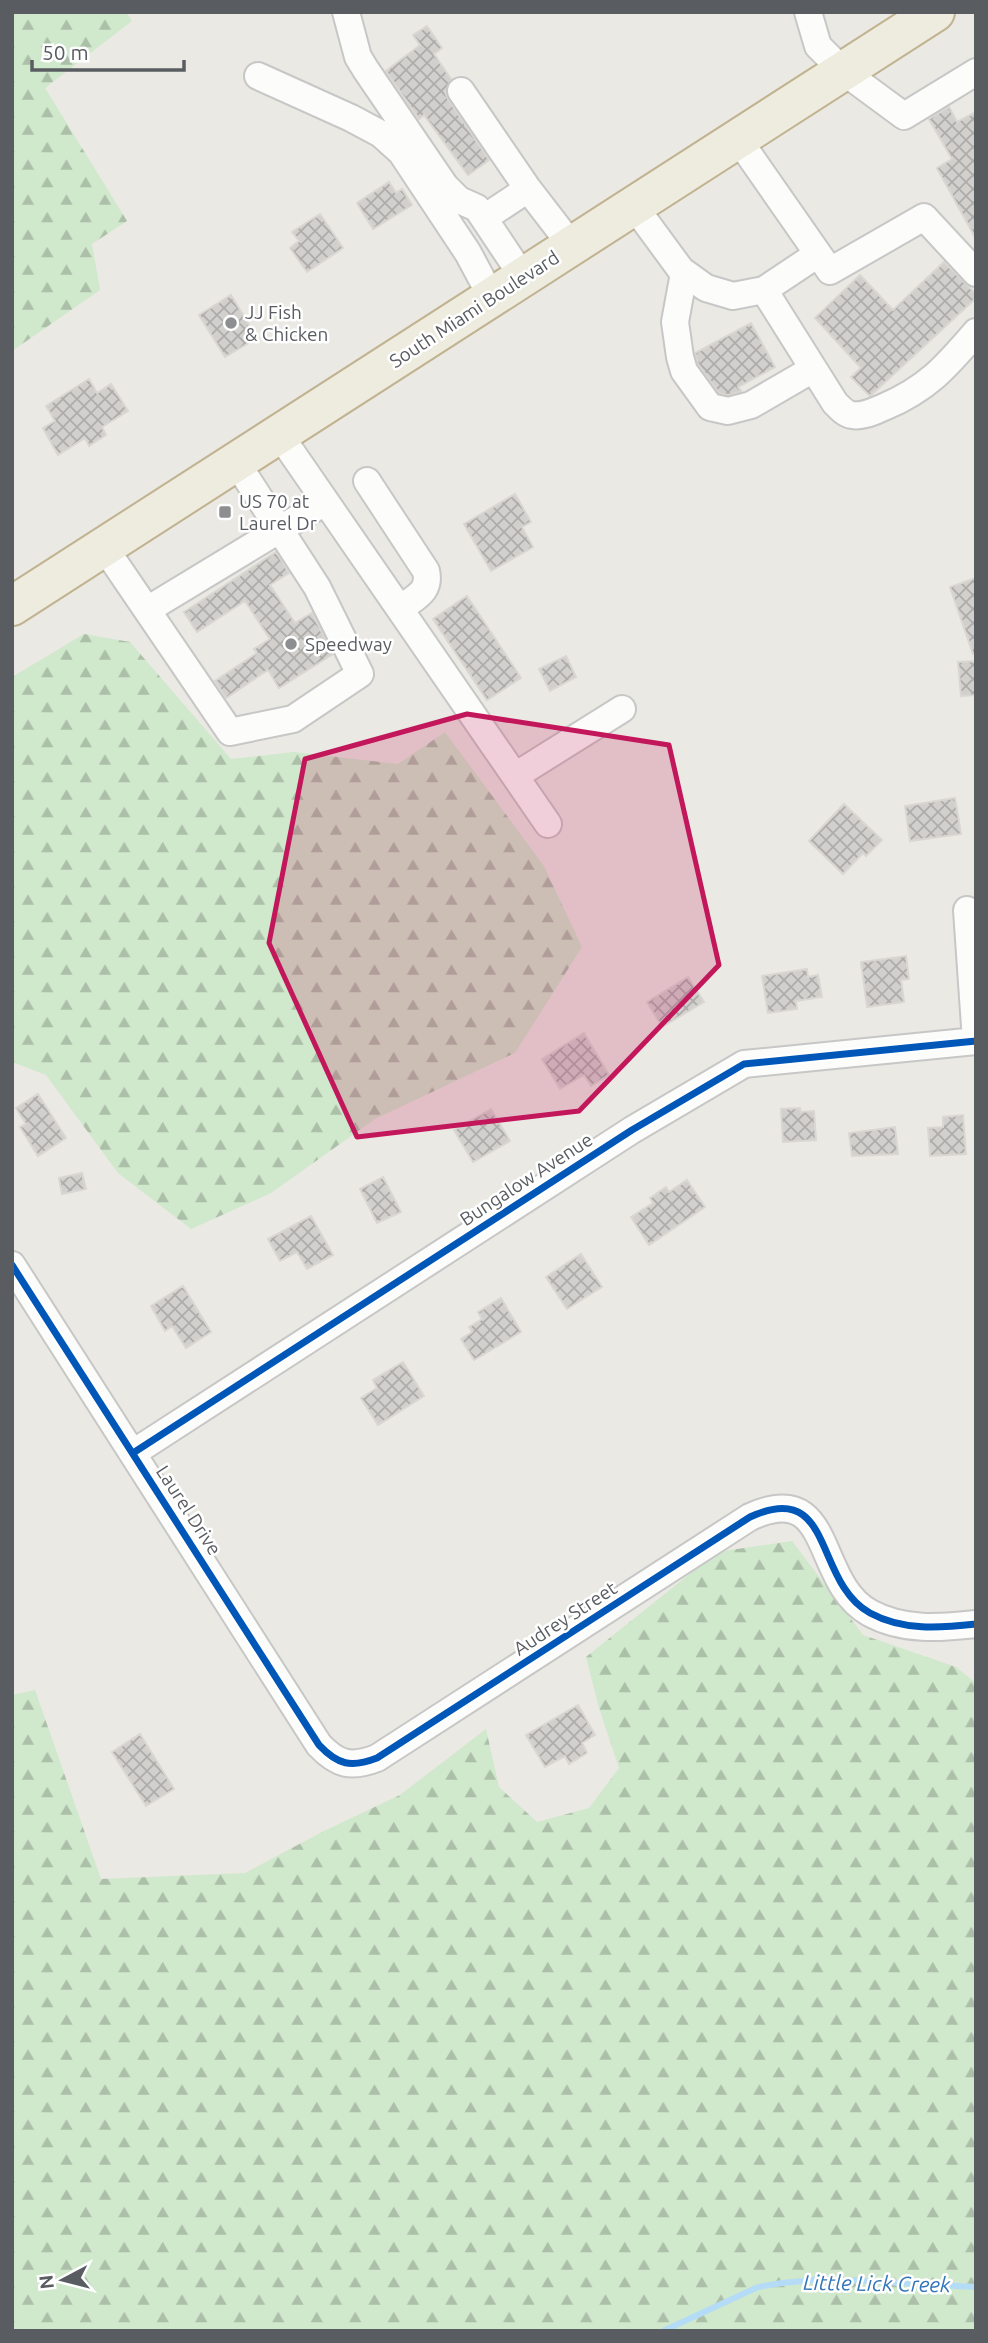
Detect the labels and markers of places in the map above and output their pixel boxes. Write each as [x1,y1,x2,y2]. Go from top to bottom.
place label: JJ Fish & Chicken [245,301,328,345]
marker: JJ Fish & Chicken [223,315,239,331]
place label: US 70 at Laurel Dr [239,490,317,534]
marker: US 70 at Laurel Dr [217,504,233,520]
place label: Speedway [305,633,392,655]
marker: Speedway [283,636,299,652]

